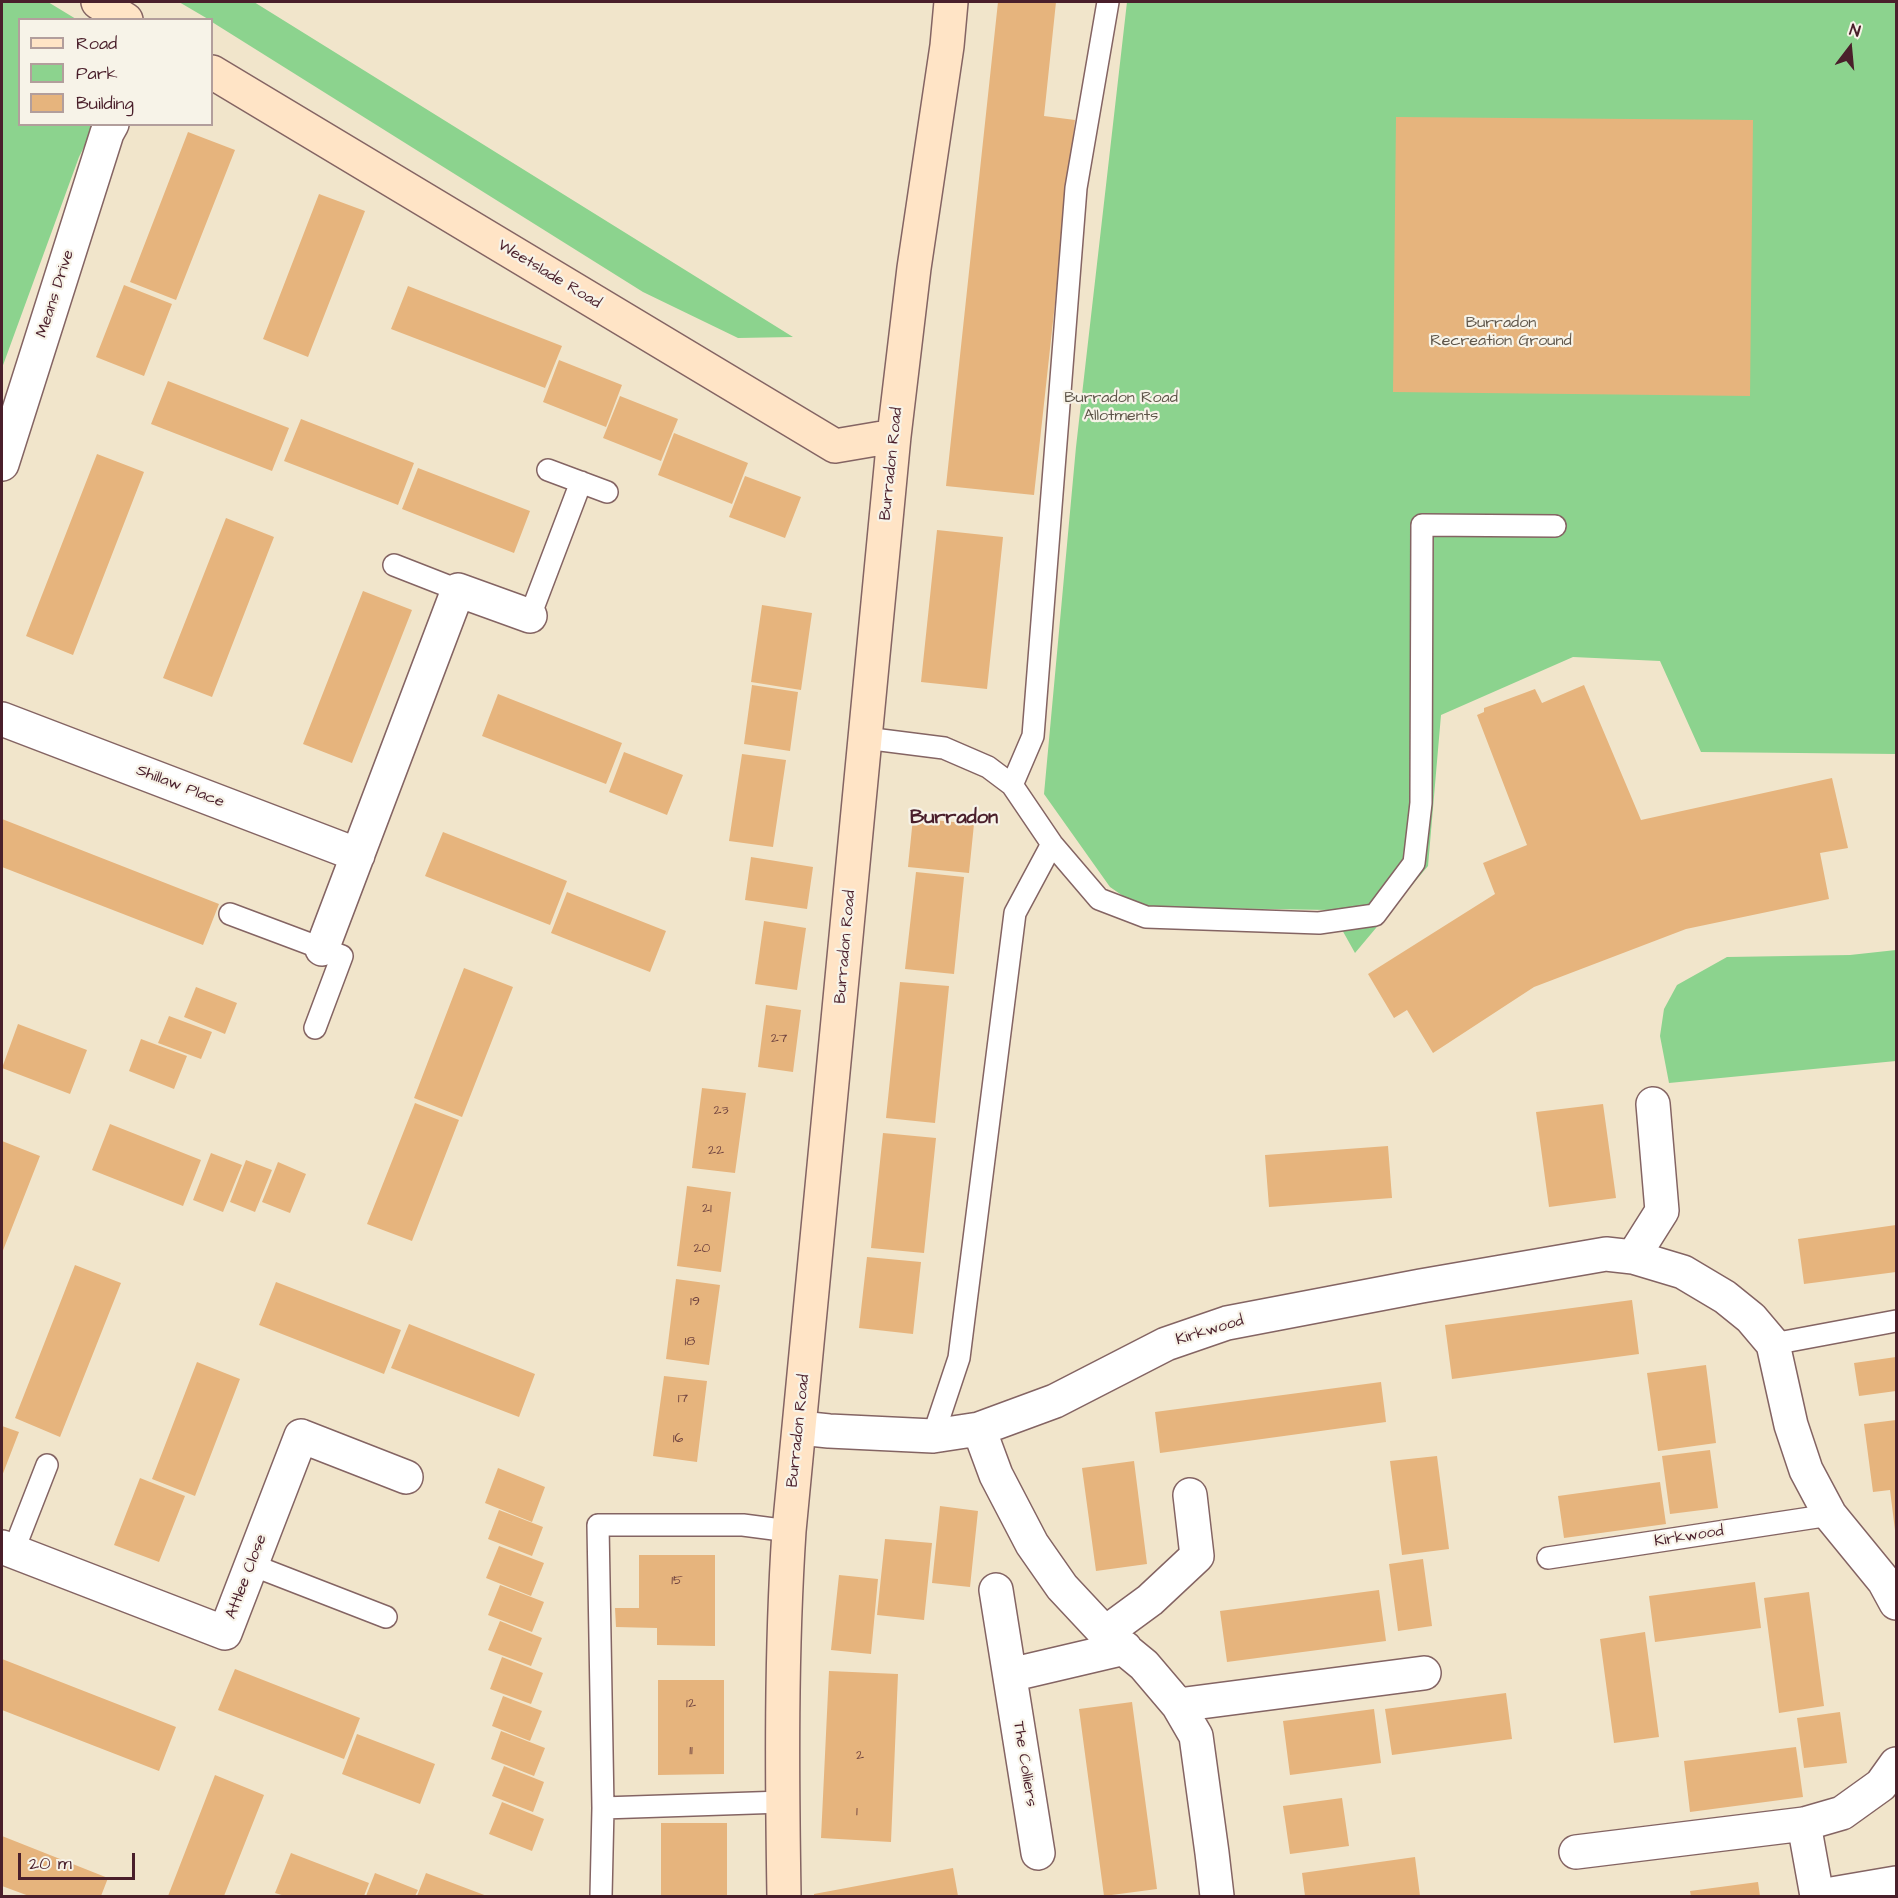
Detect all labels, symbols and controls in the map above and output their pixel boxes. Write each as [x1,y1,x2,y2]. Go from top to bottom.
legend [18,18,213,126]
north arrow [1820,18,1880,78]
text: N [1847,19,1863,43]
text: Road [76,31,117,56]
text: Park [76,61,118,86]
text: Building [76,91,134,116]
street label: Weetslade Road [494,237,604,313]
street label: Means Drive [33,248,79,340]
park label: Burradon Recreation Ground [1430,314,1572,352]
park label: Burradon Road Allotments [1064,389,1178,427]
street label: Burradon Road [877,406,907,522]
street label: Shillaw Place [133,761,227,813]
district label: Burradon [910,807,998,831]
street label: Burradon Road [831,890,861,1004]
house number: 27 [771,1031,787,1047]
house number: 23 [713,1103,729,1119]
house number: 22 [708,1143,724,1159]
house number: 21 [702,1201,712,1217]
house number: 20 [694,1241,710,1257]
house number: 19 [690,1294,700,1310]
street label: Kirkwood [1174,1312,1246,1350]
house number: 18 [685,1334,695,1350]
street label: Burradon Road [784,1373,814,1489]
house number: 17 [678,1391,688,1407]
house number: 16 [673,1431,683,1447]
street label: Kirkwood [1653,1522,1725,1552]
street label: Attlee Close [222,1532,272,1622]
house number: 15 [671,1573,683,1589]
house number: 12 [686,1696,696,1712]
street label: The Colliers [1008,1720,1040,1808]
house number: 11 [689,1743,693,1759]
house number: 2 [856,1748,864,1764]
house number: 1 [856,1804,858,1820]
scale bar [21,1841,138,1879]
text: 20 m [29,1851,72,1876]

